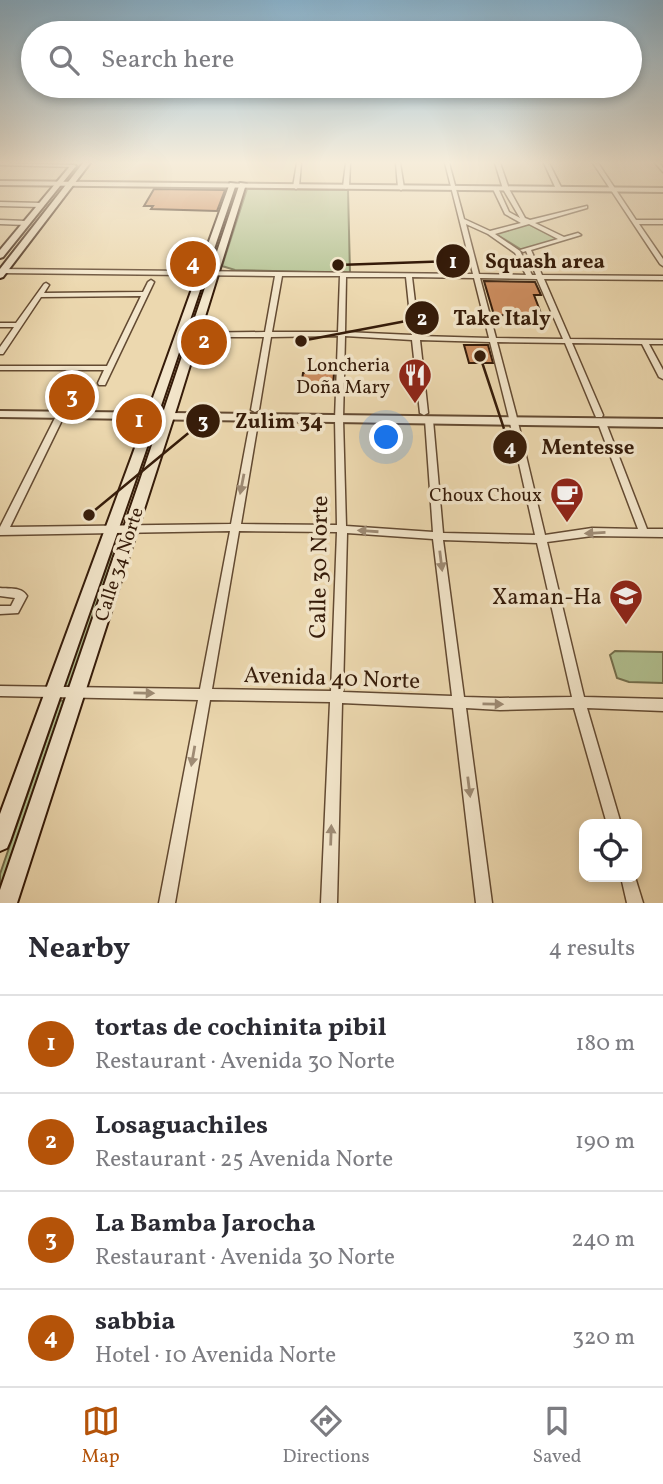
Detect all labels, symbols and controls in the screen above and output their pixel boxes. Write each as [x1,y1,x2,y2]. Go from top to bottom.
search box [21,21,642,98]
icon: search [45,41,83,79]
text: Search here [101,42,234,78]
pin: 4 [170,238,216,290]
callout: Squash area [436,240,619,282]
text: 1 [449,248,457,277]
text: Squash area [485,248,605,277]
callout: Take Italy [404,297,565,339]
text: 2 [417,305,427,334]
text: Take Italy [453,305,551,334]
pin: 2 [181,316,227,368]
place label: Loncheria Doña Mary [296,353,390,401]
restaurant icon: Loncheria Doña Mary [396,356,434,405]
pin: 3 [49,371,95,423]
pin: 1 [116,395,162,447]
callout: Zulim 34 [186,400,337,442]
text: 3 [198,408,208,437]
text: Zulim 34 [235,408,323,437]
your location [369,420,403,454]
callout: Mentesse [492,426,648,468]
text: 4 [504,434,517,463]
text: Mentesse [542,434,635,463]
one-way arrow [236,473,247,495]
cafe icon: Choux Choux [548,475,586,524]
place label: Choux Choux [429,483,542,509]
street label: Calle 30 Norte [303,495,337,639]
street label: Calle 34 Norte [89,504,151,625]
one-way arrow [357,525,379,536]
one-way arrow [584,528,606,539]
one-way arrow [435,551,446,573]
school or university icon: Xaman-Ha [607,577,645,626]
place label: Xaman-Ha [492,582,602,614]
street label: Avenida 40 Norte [243,660,421,698]
one-way arrow [133,688,155,699]
one-way arrow [483,698,505,709]
one-way arrow [187,745,198,767]
one-way arrow [464,776,475,798]
map controls [579,819,642,882]
button: locate [579,819,642,882]
one-way arrow [325,824,336,846]
text: Nearby [28,928,130,970]
text: 4 results [549,933,635,965]
text: tortas de cochinita pibil [95,1010,387,1046]
text: 1 [46,1028,56,1060]
text: 180 m [576,1028,635,1060]
text: Restaurant · Avenida 30 Norte [95,1046,395,1078]
text: Losaguachiles [95,1108,268,1144]
text: 2 [45,1126,57,1158]
text: 190 m [575,1126,635,1158]
text: Restaurant · 25 Avenida Norte [95,1144,393,1176]
text: La Bamba Jarocha [95,1206,316,1242]
text: 3 [45,1224,57,1256]
text: 240 m [571,1224,635,1256]
text: Restaurant · Avenida 30 Norte [95,1242,395,1274]
text: sabbia [95,1304,176,1340]
text: 4 [44,1322,58,1354]
text: 320 m [572,1322,635,1354]
text: Hotel · 10 Avenida Norte [95,1340,336,1372]
tab: Map [81,1402,120,1470]
tab: Directions [283,1402,370,1470]
tab: Saved [533,1402,581,1470]

